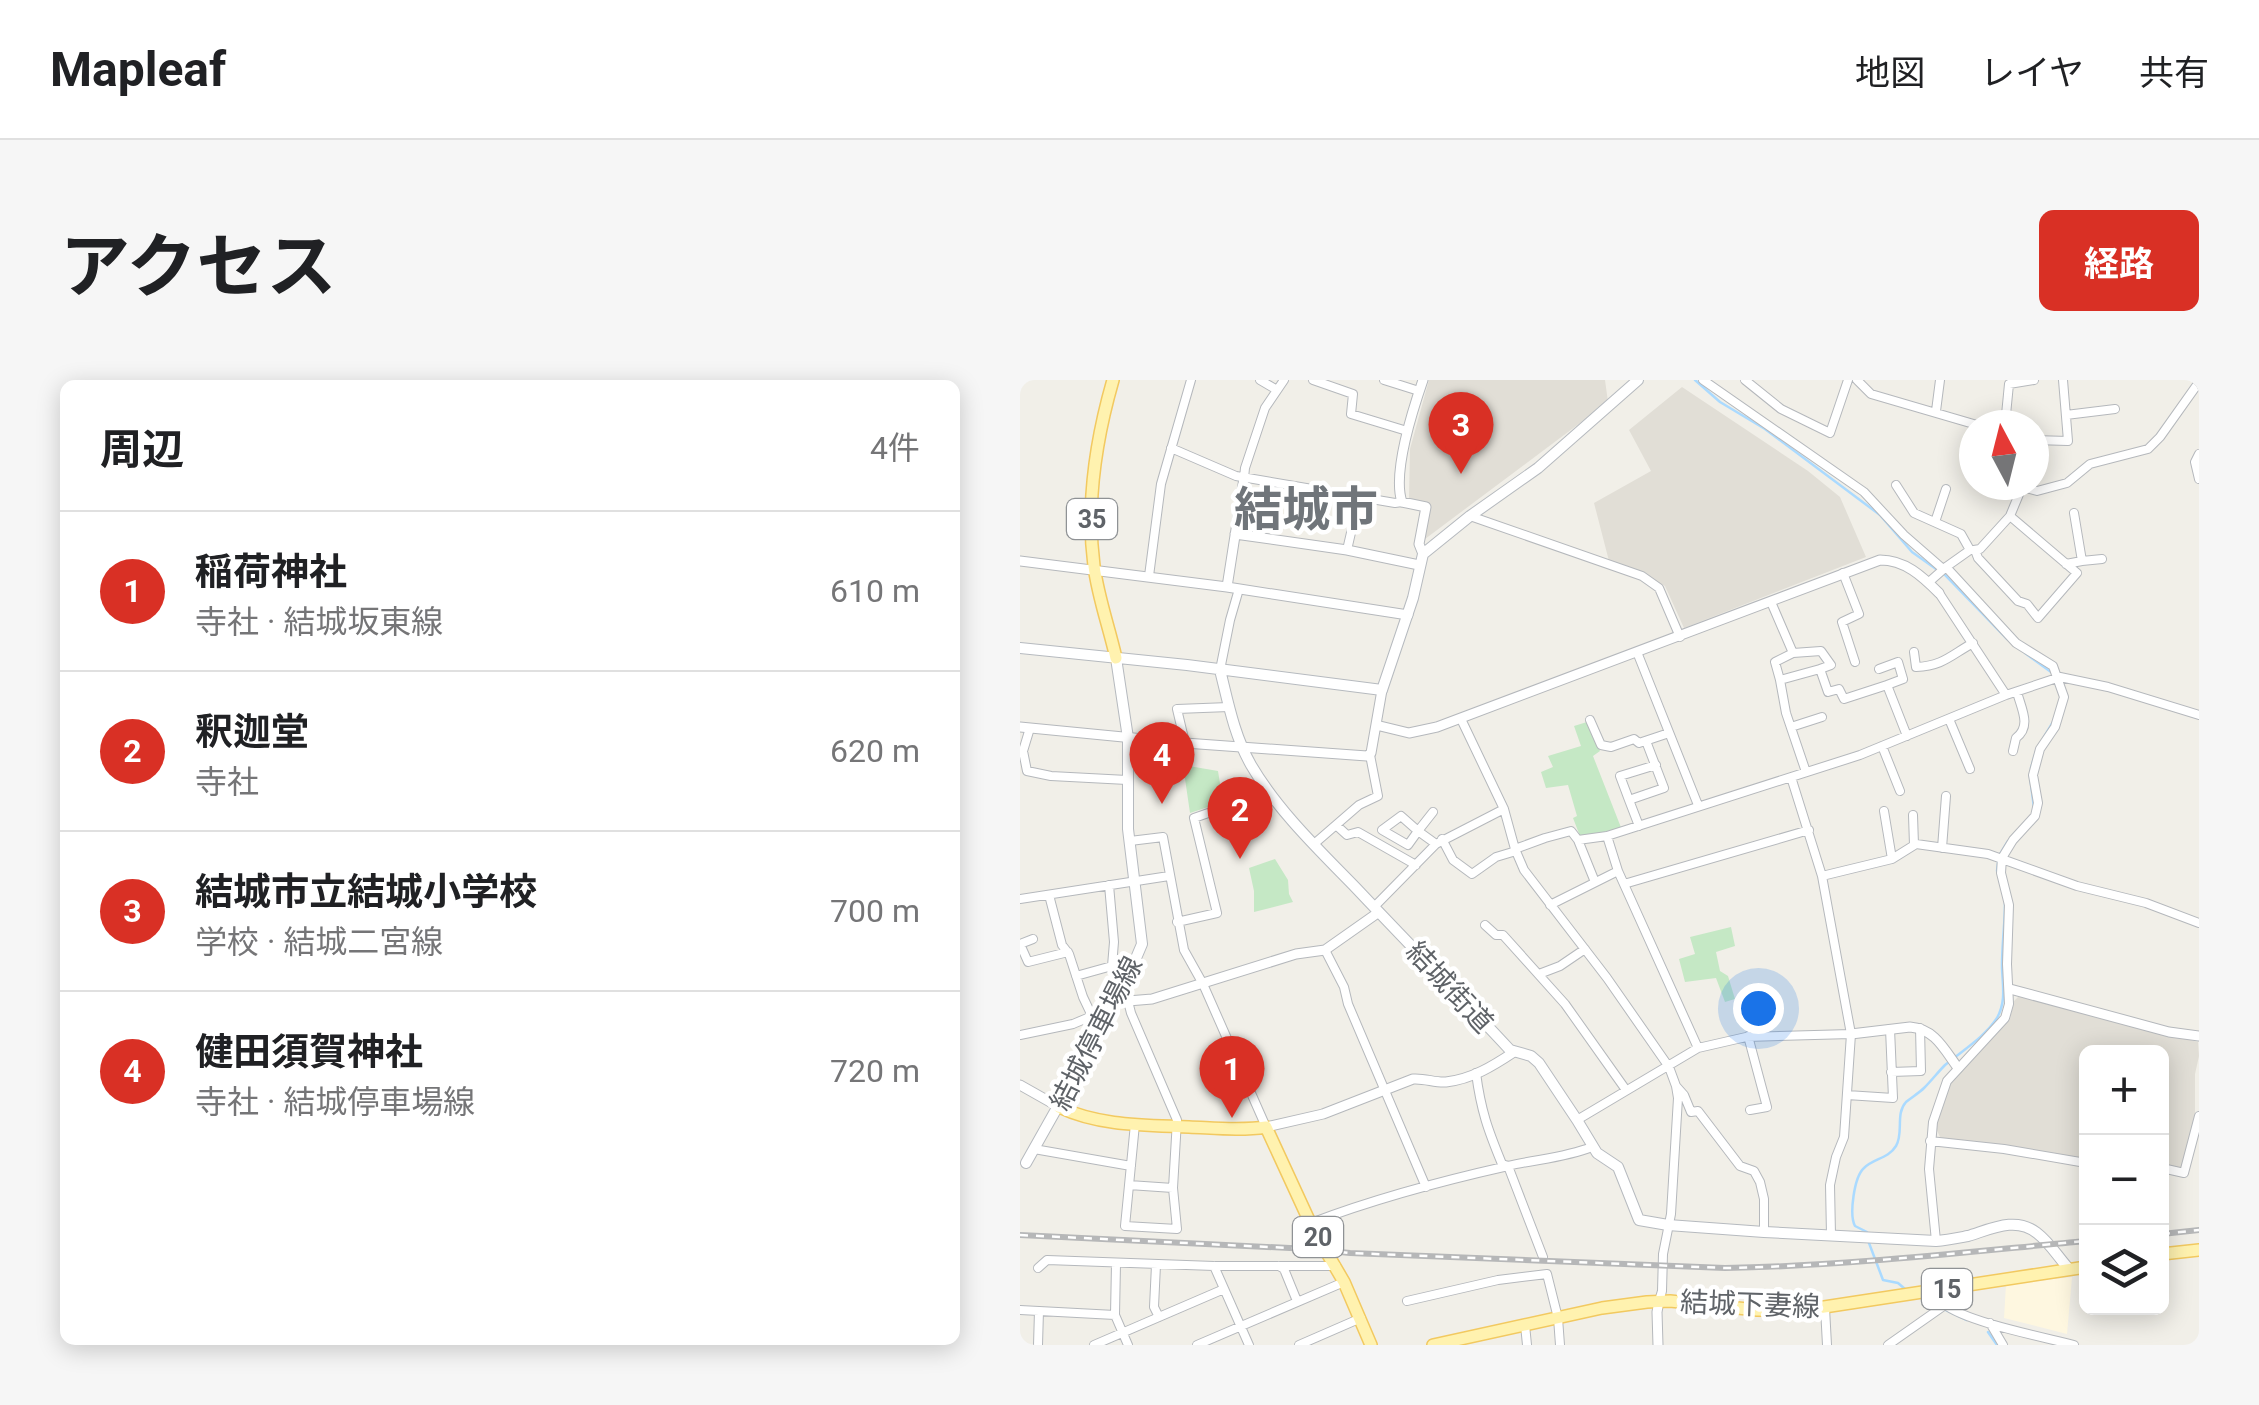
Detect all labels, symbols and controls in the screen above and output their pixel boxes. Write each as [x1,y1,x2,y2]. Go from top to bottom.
text: Mapleaf [50,41,226,98]
text: 地図 [1855,53,1925,94]
text: レイヤ [1980,53,2084,94]
text: 共有 [2139,53,2209,94]
button: 経路 [2039,210,2199,311]
text: アクセス [60,226,337,308]
pin: 3 [1428,392,1494,474]
north arrow [1959,410,2049,500]
text: 周辺 [100,425,184,474]
text: 4件 [870,429,920,467]
district label: 結城市 [1234,481,1378,538]
road number: 35 [1067,499,1117,539]
text: 稲荷神社 [195,550,347,594]
text: 1 [123,572,142,610]
text: 610 m [830,572,920,610]
text: 寺社 · 結城坂東線 [195,603,443,641]
text: 釈迦堂 [195,710,309,754]
pin: 4 [1130,722,1194,804]
text: 2 [123,732,142,770]
text: 620 m [830,732,920,770]
text: 寺社 [195,763,259,801]
pin: 2 [1208,776,1272,859]
text: 結城市立結城小学校 [195,870,537,914]
text: 3 [123,892,142,930]
text: 700 m [830,892,920,930]
text: 学校 · 結城二宮線 [195,923,443,961]
street label: 結城街道 [1399,935,1500,1040]
street label: 結城停車場線 [1044,951,1149,1116]
your location [1733,983,1784,1034]
text: 健田須賀神社 [195,1030,423,1074]
pin: 1 [1200,1036,1264,1118]
map controls [2079,1045,2169,1315]
button: + [2079,1045,2169,1135]
text: 4 [123,1052,142,1090]
text: 720 m [830,1052,920,1090]
text: 寺社 · 結城停車場線 [195,1083,475,1121]
button: − [2079,1135,2169,1225]
road number: 20 [1293,1217,1343,1257]
button: layers [2079,1225,2169,1315]
road number: 15 [1922,1269,1972,1309]
street label: 結城下妻線 [1679,1286,1821,1323]

